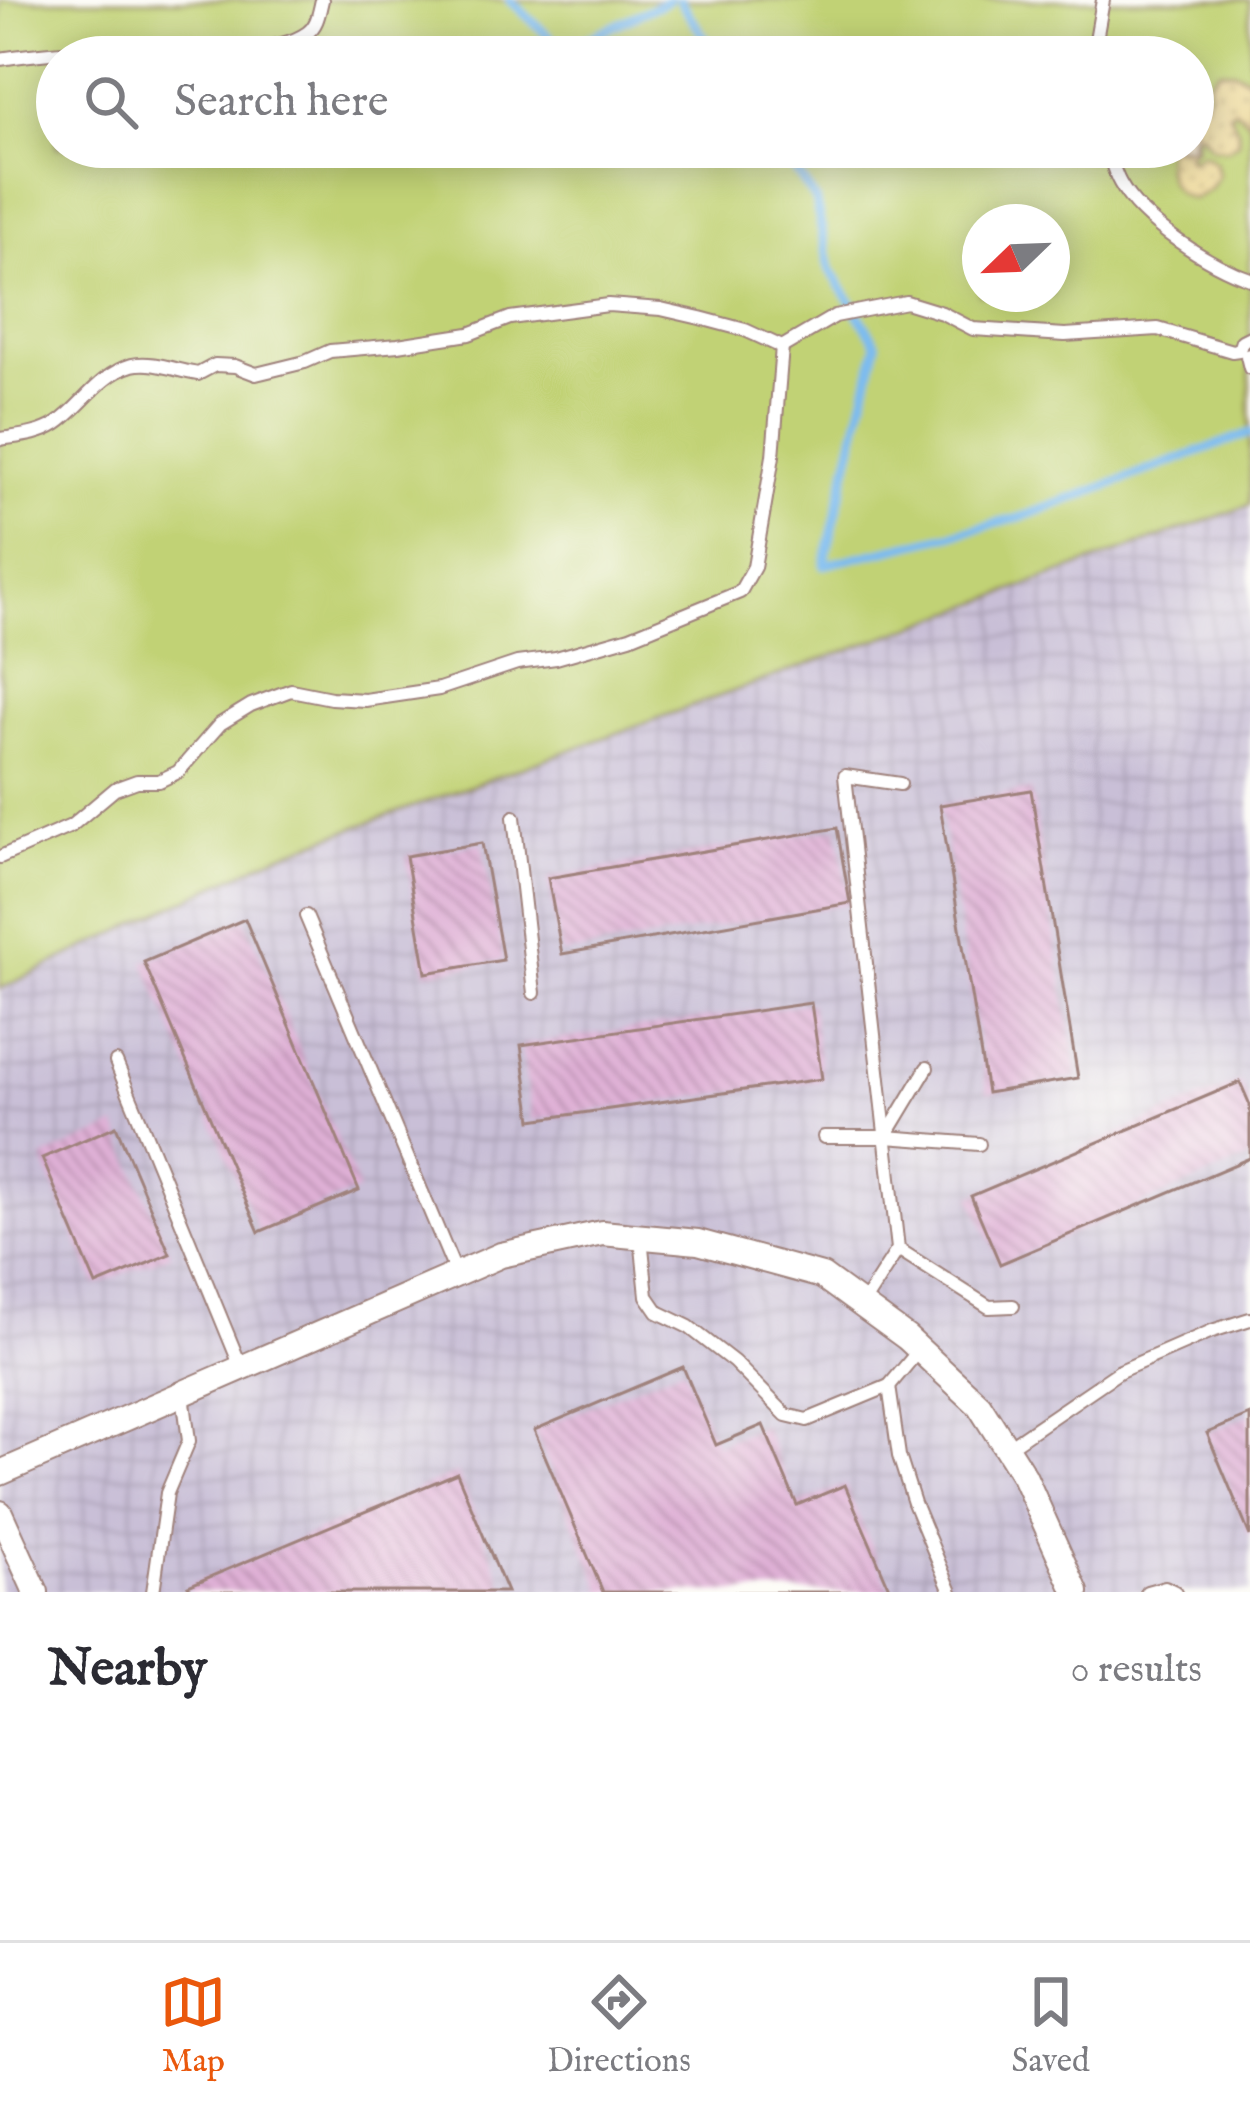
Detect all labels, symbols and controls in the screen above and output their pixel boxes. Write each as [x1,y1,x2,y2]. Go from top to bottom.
search box [36,36,1214,168]
icon: search [78,69,144,135]
text: Search here [174,74,388,131]
north arrow [962,204,1070,312]
text: Nearby [48,1638,207,1703]
text: 0 results [1070,1646,1202,1695]
tab: Map [160,1969,226,2083]
tab: Directions [547,1969,691,2083]
tab: Saved [1012,1969,1090,2083]

